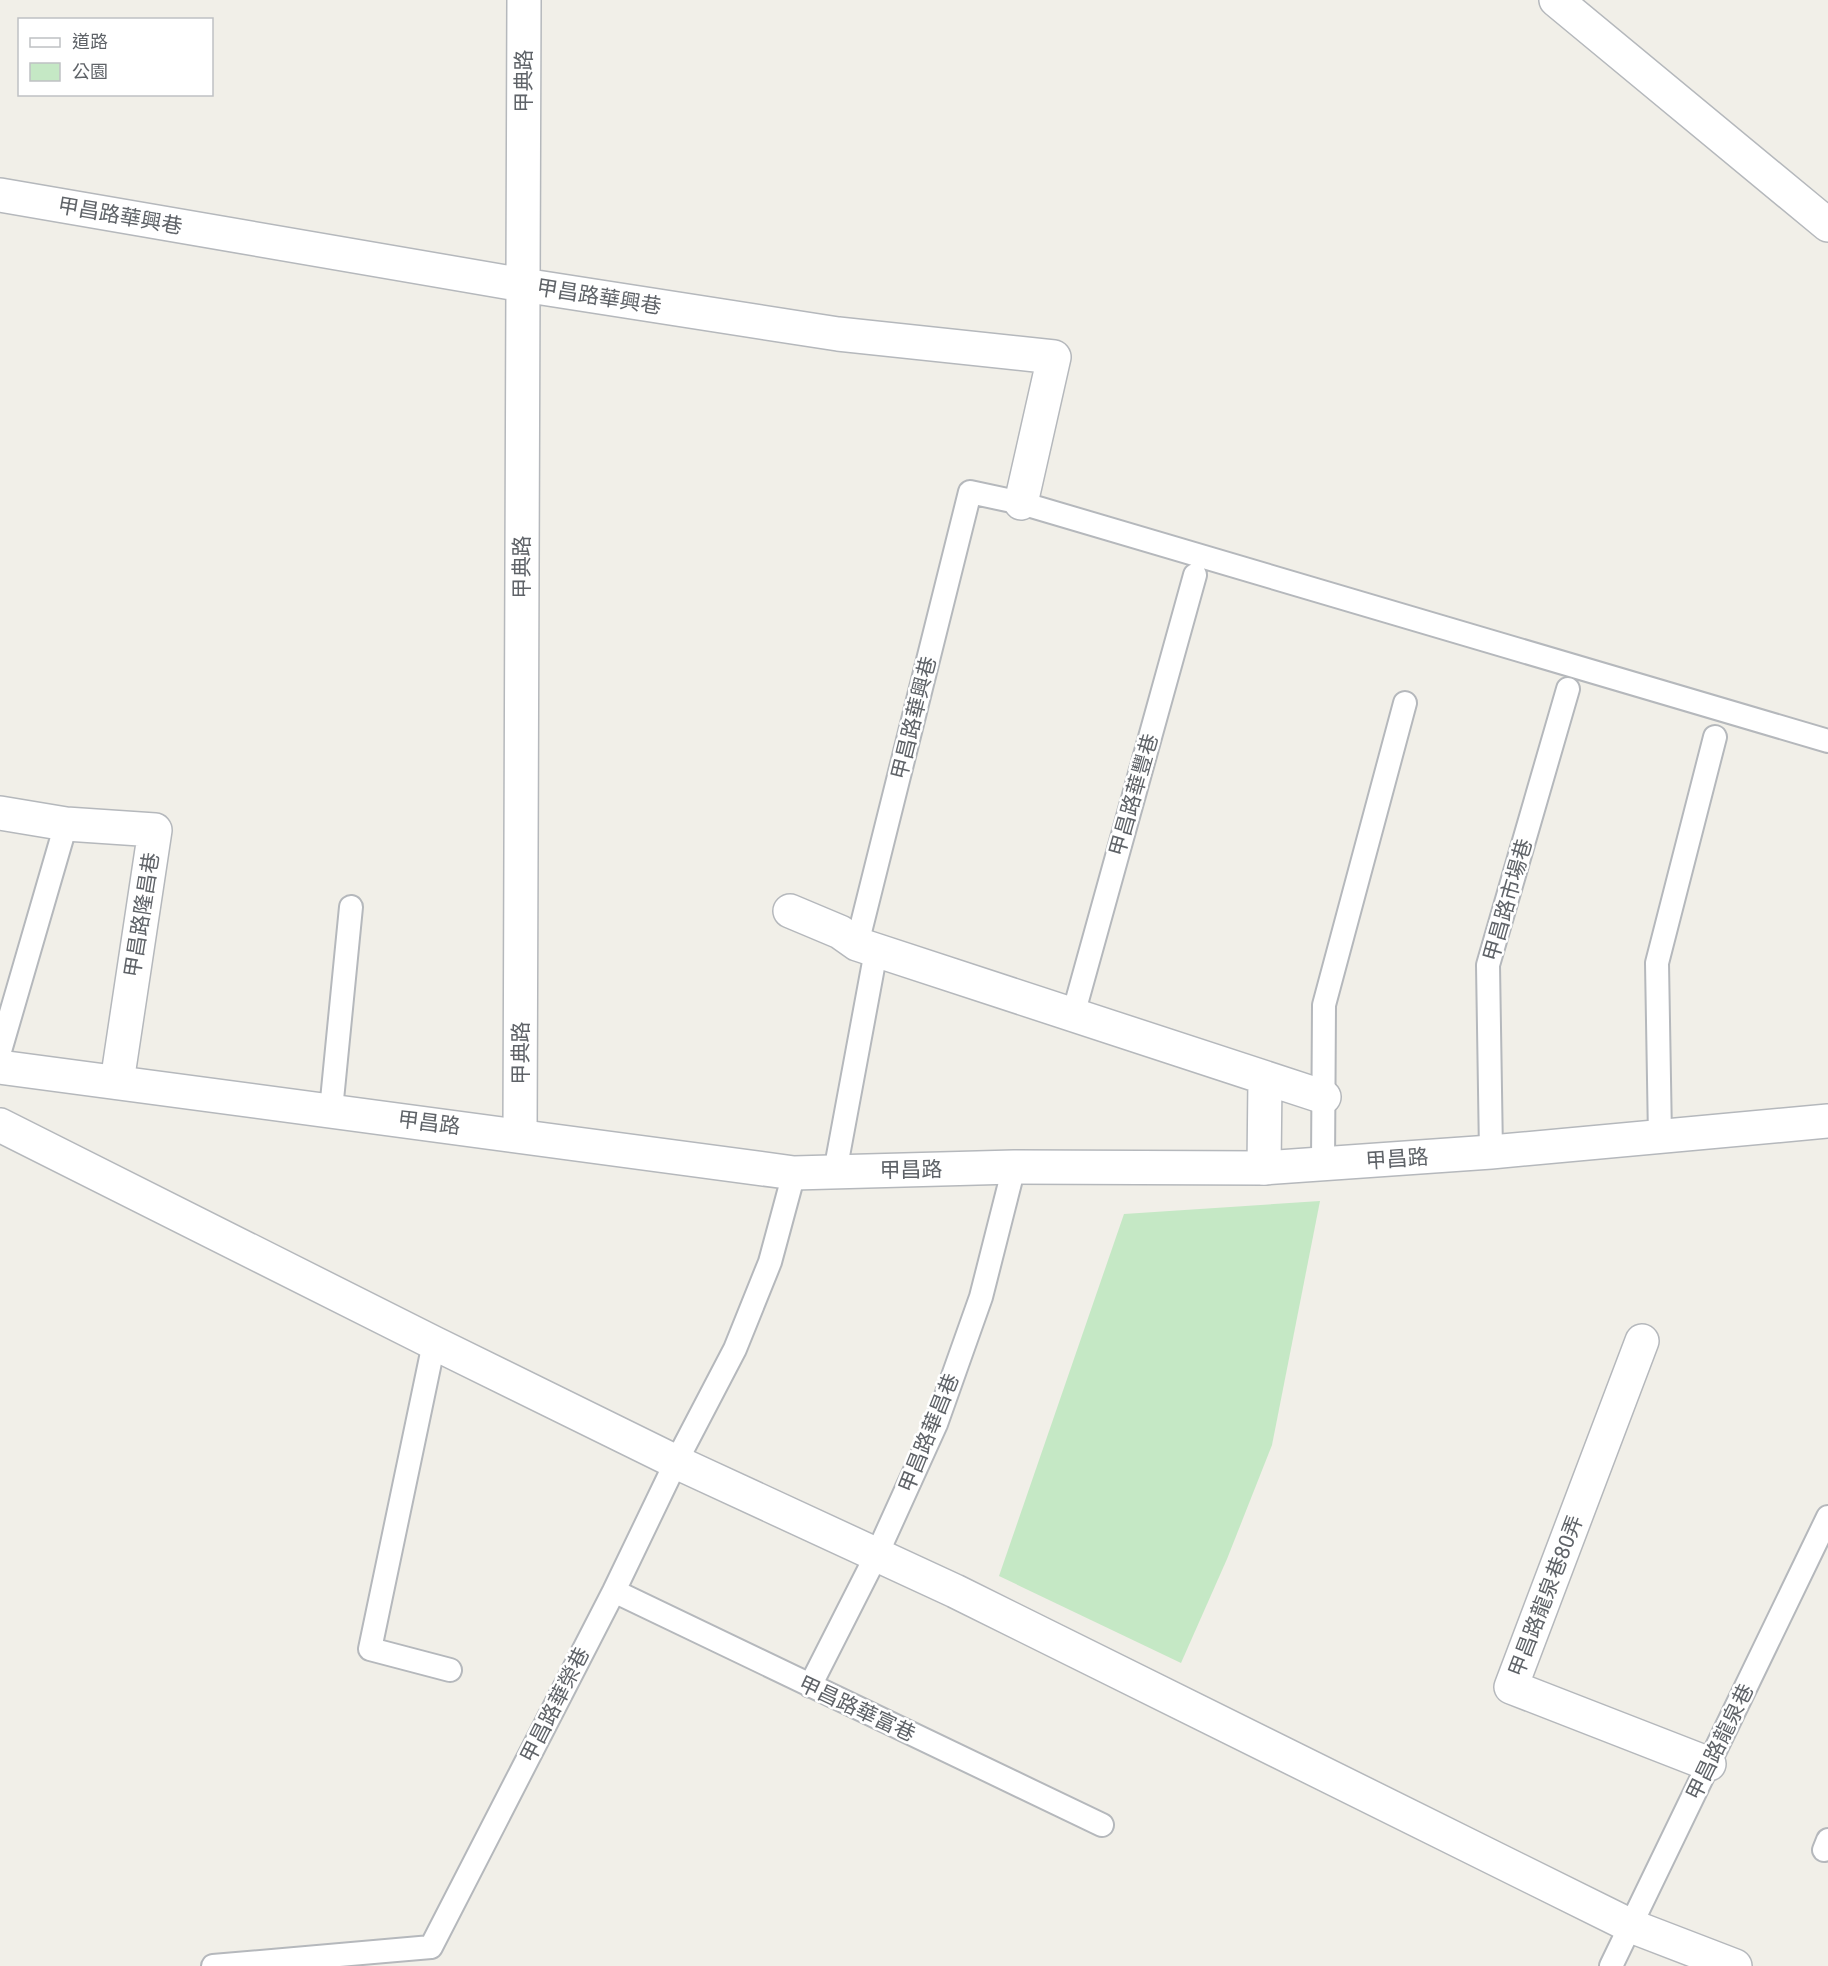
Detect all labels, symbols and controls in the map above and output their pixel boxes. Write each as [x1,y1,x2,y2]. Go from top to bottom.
legend [18,18,213,96]
text: 道路 [72,31,108,52]
street label: 甲典路 [512,50,536,113]
text: 公園 [72,61,108,82]
street label: 甲昌路華興巷 [56,193,184,239]
street label: 甲昌路華興巷 [535,275,663,319]
street label: 甲典路 [510,536,534,599]
street label: 甲昌路華興巷 [887,654,941,782]
street label: 甲昌路華豐巷 [1105,731,1163,859]
street label: 甲昌路市場巷 [1479,836,1537,964]
street label: 甲昌路隆昌巷 [120,851,164,979]
street label: 甲典路 [509,1022,533,1085]
street label: 甲昌路 [396,1107,462,1139]
street label: 甲昌路 [1365,1145,1429,1173]
street label: 甲昌路 [879,1157,943,1183]
street label: 甲昌路華昌巷 [894,1370,964,1496]
street label: 甲昌路龍泉巷80弄 [1504,1512,1588,1680]
street label: 甲昌路華榮巷 [516,1643,594,1767]
street label: 甲昌路華富巷 [795,1671,919,1747]
street label: 甲昌路龍泉巷 [1682,1680,1758,1804]

